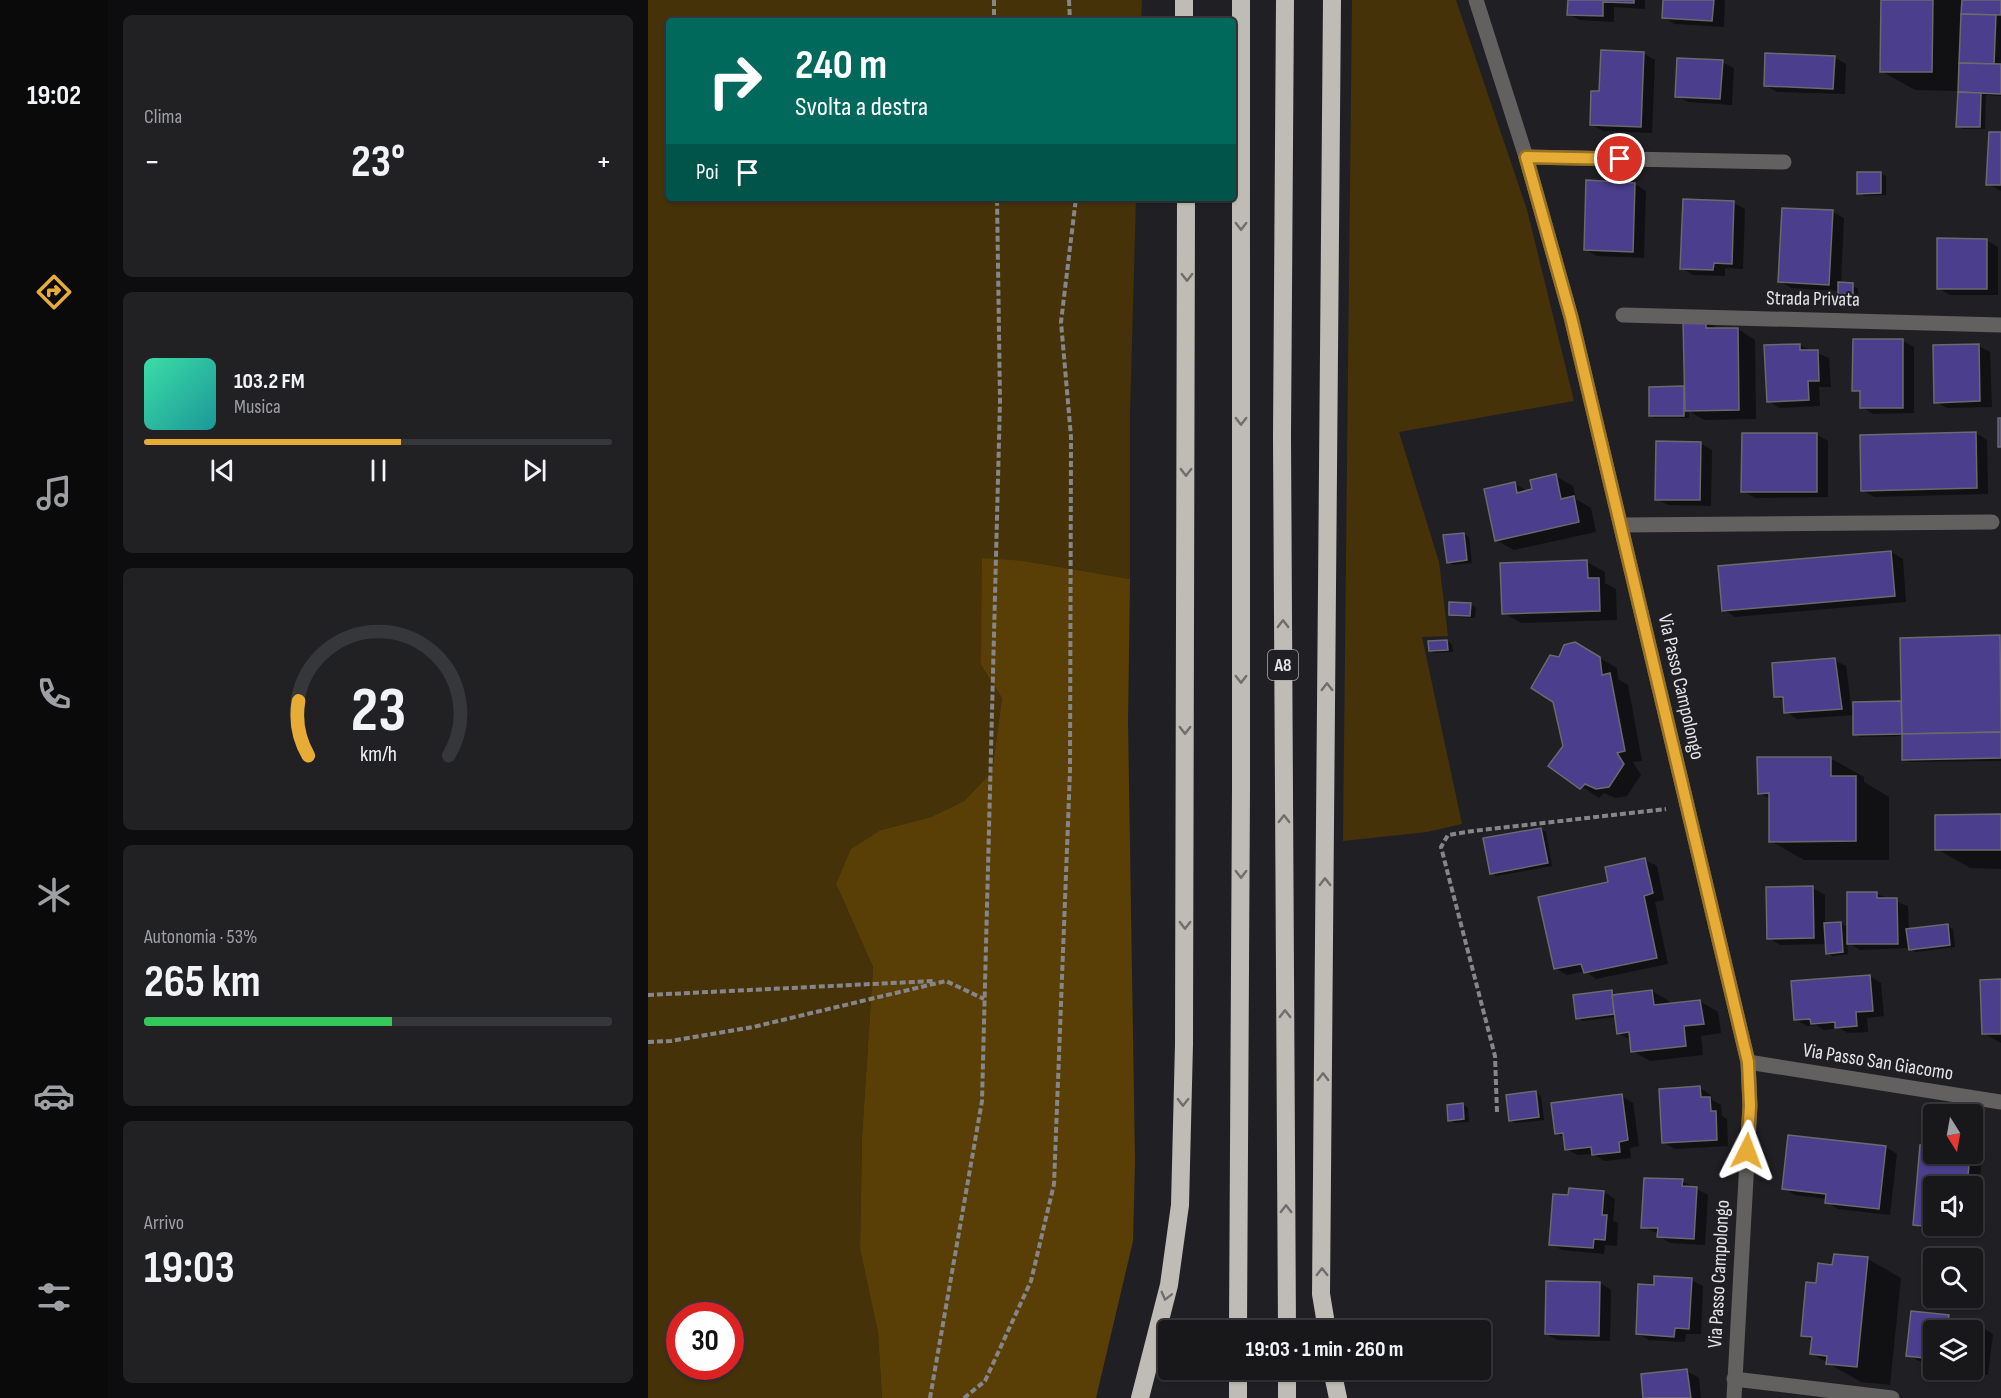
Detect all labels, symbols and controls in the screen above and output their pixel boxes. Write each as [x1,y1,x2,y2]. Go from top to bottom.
text: 240 m [795,40,887,91]
icon: right [696,42,774,120]
text: 19:02 [27,80,81,112]
text: Svolta a destra [795,91,928,123]
text: Clima [144,105,182,129]
pin [1594,133,1645,184]
text: 23° [351,135,405,190]
text: − [144,142,160,182]
text: + [596,142,612,182]
icon: arrive [1603,142,1636,175]
icon: arrive [731,156,764,189]
text: Poi [696,159,719,186]
one-way arrow [1235,222,1247,231]
icon: directions [33,271,75,313]
one-way arrow [1181,273,1193,282]
street label: Strada Privata [1766,286,1860,312]
text: 103.2 FM [234,368,305,395]
text: Musica [234,395,281,419]
one-way arrow [1235,417,1247,426]
icon: previous [206,454,239,487]
icon: pause [362,454,395,487]
icon: next [518,454,551,487]
one-way arrow [1180,468,1192,477]
icon: music [33,472,75,514]
street label: Via Passo Campolongo [1653,612,1709,762]
one-way arrow [1277,620,1289,629]
road number: A8 [1268,650,1298,680]
icon: phone [33,673,75,715]
text: 23 [350,674,406,749]
one-way arrow [1235,675,1247,684]
one-way arrow [1321,683,1333,692]
one-way arrow [1179,726,1191,735]
text: km/h [359,742,397,767]
one-way arrow [1278,815,1290,824]
one-way arrow [1235,870,1247,879]
icon: climate [33,874,75,916]
one-way arrow [1319,878,1331,887]
one-way arrow [1179,921,1191,930]
text: Autonomia · 53% [144,925,258,949]
text: 265 km [144,955,261,1010]
one-way arrow [1279,1010,1291,1019]
street label: Via Passo San Giacomo [1801,1038,1955,1086]
one-way arrow [1317,1073,1329,1082]
icon: car [33,1075,75,1117]
one-way arrow [1176,1098,1189,1107]
north arrow [1923,1104,1983,1164]
map controls [1923,1104,1983,1380]
position arrow [1715,1119,1779,1183]
button: sound [1923,1176,1983,1236]
street label: Via Passo Campolongo [1703,1199,1735,1349]
one-way arrow [1280,1205,1292,1214]
text: Arrivo [144,1211,184,1235]
text: 19:03 [144,1241,235,1296]
button: search [1923,1248,1983,1308]
one-way arrow [1316,1268,1328,1277]
icon: filters [33,1276,75,1318]
one-way arrow [1161,1291,1174,1301]
speed limit sign: 30 [666,1302,744,1380]
button: layers [1923,1320,1983,1380]
text: 19:03 · 1 min · 260 m [1246,1336,1403,1363]

